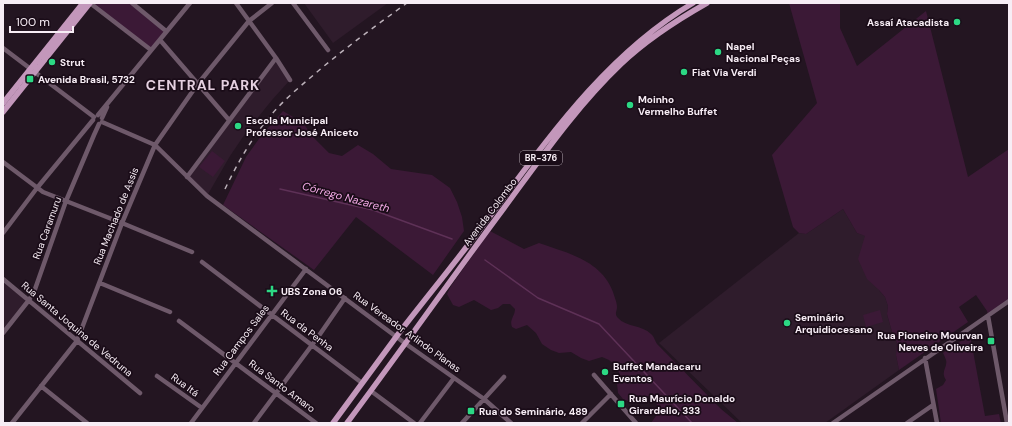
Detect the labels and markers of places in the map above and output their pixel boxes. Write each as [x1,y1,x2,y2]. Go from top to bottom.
place label: Assaí Atacadista [867,16,949,29]
marker: Assaí Atacadista [952,17,962,27]
place label: Napel Nacional Peças [726,40,800,65]
marker: Napel Nacional Peças [713,47,723,57]
place label: Strut [60,56,85,69]
marker: Strut [47,57,57,67]
place label: Fiat Via Verdi [692,66,757,79]
marker: Fiat Via Verdi [679,67,689,77]
place label: Avenida Brasil, 5732 [38,73,135,86]
marker: Avenida Brasil, 5732 [25,74,35,84]
place label: Moinho Vermelho Buffet [638,93,717,118]
marker: Moinho Vermelho Buffet [625,100,635,110]
place label: Escola Municipal Professor José Aniceto [246,114,358,139]
marker: Escola Municipal Professor José Aniceto [233,121,243,131]
marker: UBS Zona 06 [266,285,278,297]
place label: UBS Zona 06 [281,285,342,298]
place label: Seminário Arquidiocesano [795,311,872,336]
marker: Seminário Arquidiocesano [782,318,792,328]
place label: Rua Pioneiro Mourvan Neves de Oliveira [877,329,983,354]
marker: Rua Pioneiro Mourvan Neves de Oliveira [986,336,996,346]
place label: Buffet Mandacaru Eventos [613,360,701,385]
marker: Buffet Mandacaru Eventos [600,367,610,377]
place label: Rua Maurício Donaldo Girardello, 333 [629,392,735,417]
marker: Rua Maurício Donaldo Girardello, 333 [616,399,626,409]
place label: Rua do Seminário, 489 [479,405,588,418]
marker: Rua do Seminário, 489 [466,406,476,416]

